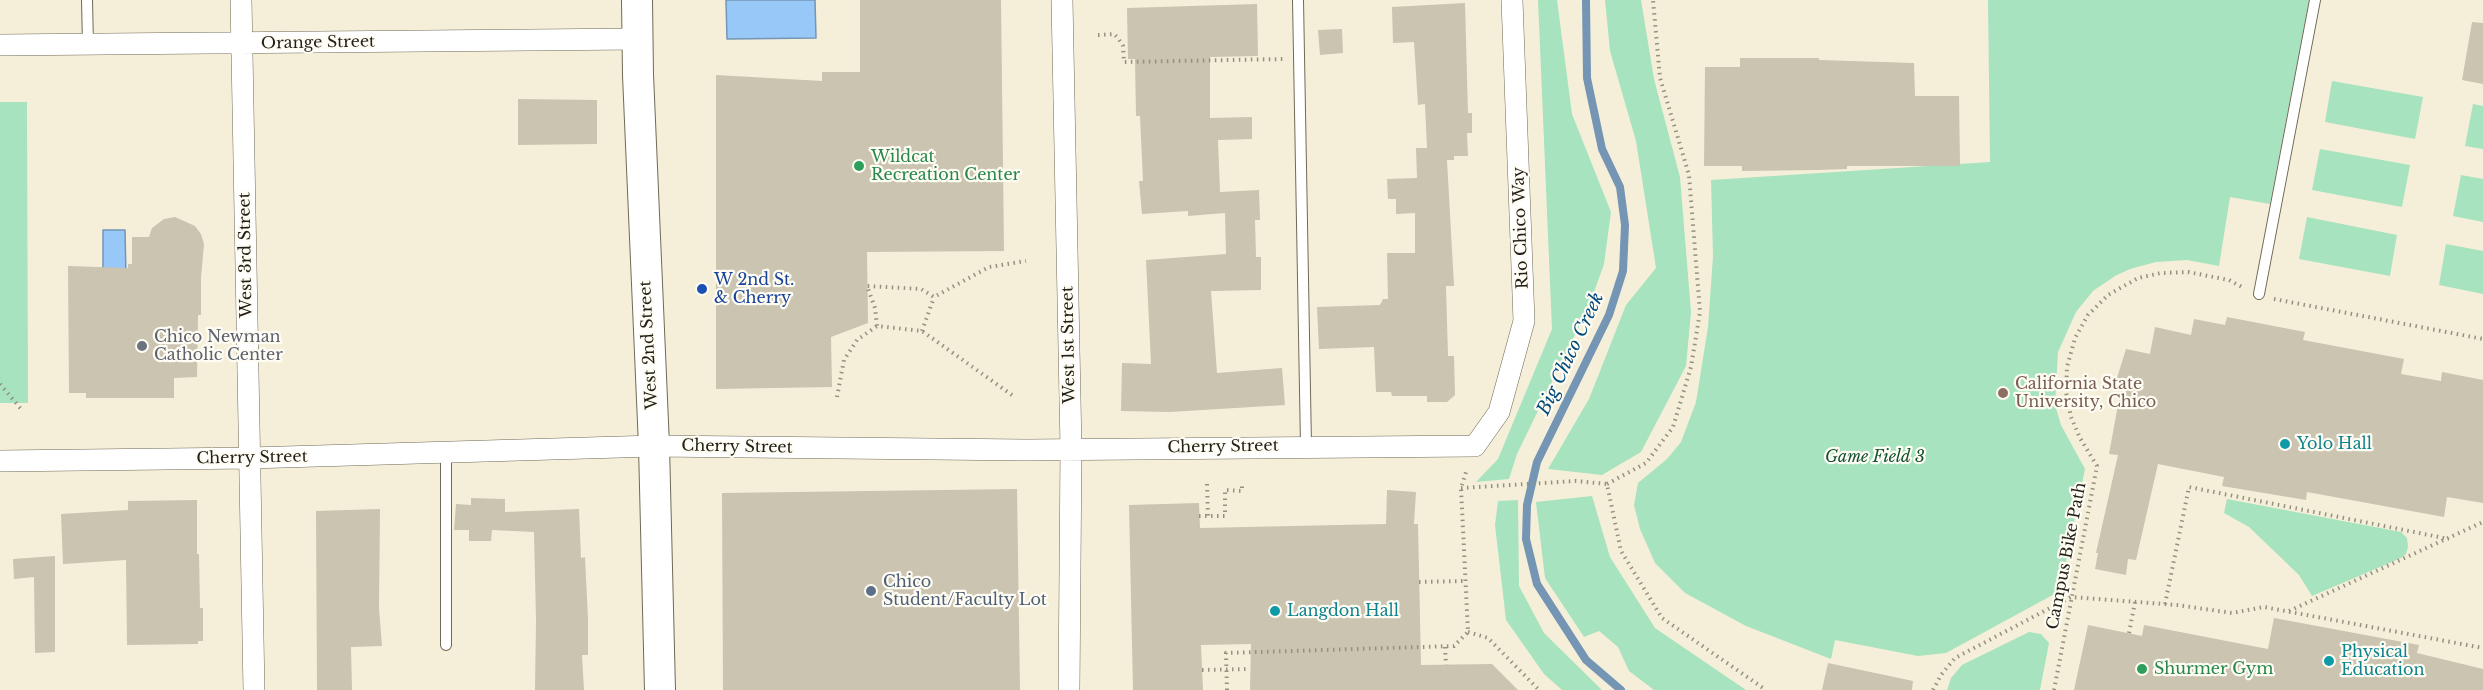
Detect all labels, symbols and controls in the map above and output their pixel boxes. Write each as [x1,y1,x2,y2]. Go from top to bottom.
street label: Orange Street [261,32,375,54]
place label: Wildcat Recreation Center [871,147,1020,185]
marker: Wildcat Recreation Center [852,159,866,173]
street label: Rio Chico Way [1509,167,1533,289]
street label: West 3rd Street [235,192,257,318]
place label: W 2nd St. & Cherry [714,270,794,308]
street label: West 2nd Street [636,280,662,410]
marker: W 2nd St. & Cherry [695,282,709,296]
street label: West 1st Street [1058,286,1080,404]
water label: Big Chico Creek [1533,289,1609,419]
place label: Chico Newman Catholic Center [154,327,283,365]
marker: Chico Newman Catholic Center [135,339,149,353]
place label: California State University, Chico [2015,374,2156,412]
marker: California State University, Chico [1996,386,2010,400]
place label: Yolo Hall [2297,434,2372,454]
street label: Cherry Street [681,436,793,458]
street label: Cherry Street [1167,436,1279,458]
marker: Yolo Hall [2278,437,2292,451]
street label: Cherry Street [196,447,308,469]
park label: Game Field 3 [1825,447,1925,467]
street label: Campus Bike Path [2043,481,2091,631]
place label: Chico Student/Faculty Lot [883,572,1047,610]
marker: Chico Student/Faculty Lot [864,584,878,598]
place label: Langdon Hall [1287,601,1399,621]
marker: Langdon Hall [1268,604,1282,618]
place label: Physical Education [2341,642,2425,680]
marker: Physical Education [2322,654,2336,668]
place label: Shurmer Gym [2154,659,2273,679]
marker: Shurmer Gym [2135,662,2149,676]

